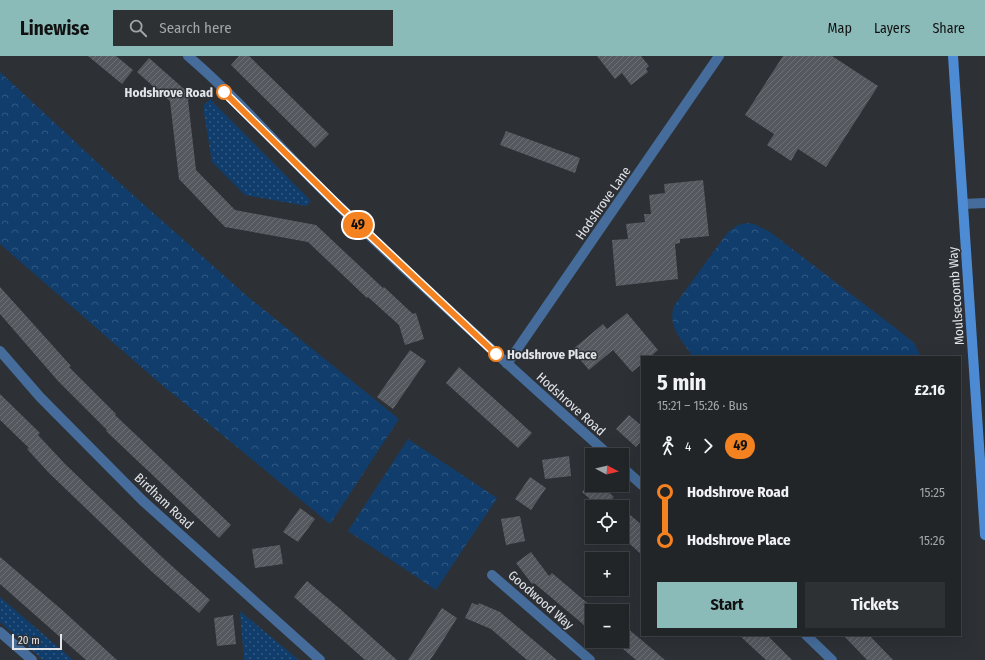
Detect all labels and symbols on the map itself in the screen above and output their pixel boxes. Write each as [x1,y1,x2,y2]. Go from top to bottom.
marker: Hodshrove Road [216,84,232,100]
place label: Hodshrove Road [125,85,213,100]
street label: Hodshrove Lane [572,164,634,242]
line badge: 49 [340,212,376,238]
street label: Moulsecoomb Way [945,246,967,346]
marker: Hodshrove Place [488,346,504,362]
place label: Hodshrove Place [507,347,597,362]
street label: Hodshrove Road [534,369,608,439]
north arrow [585,448,629,492]
street label: Birdham Road [132,470,196,532]
street label: Goodwood Way [505,568,577,633]
scale bar [12,632,62,651]

